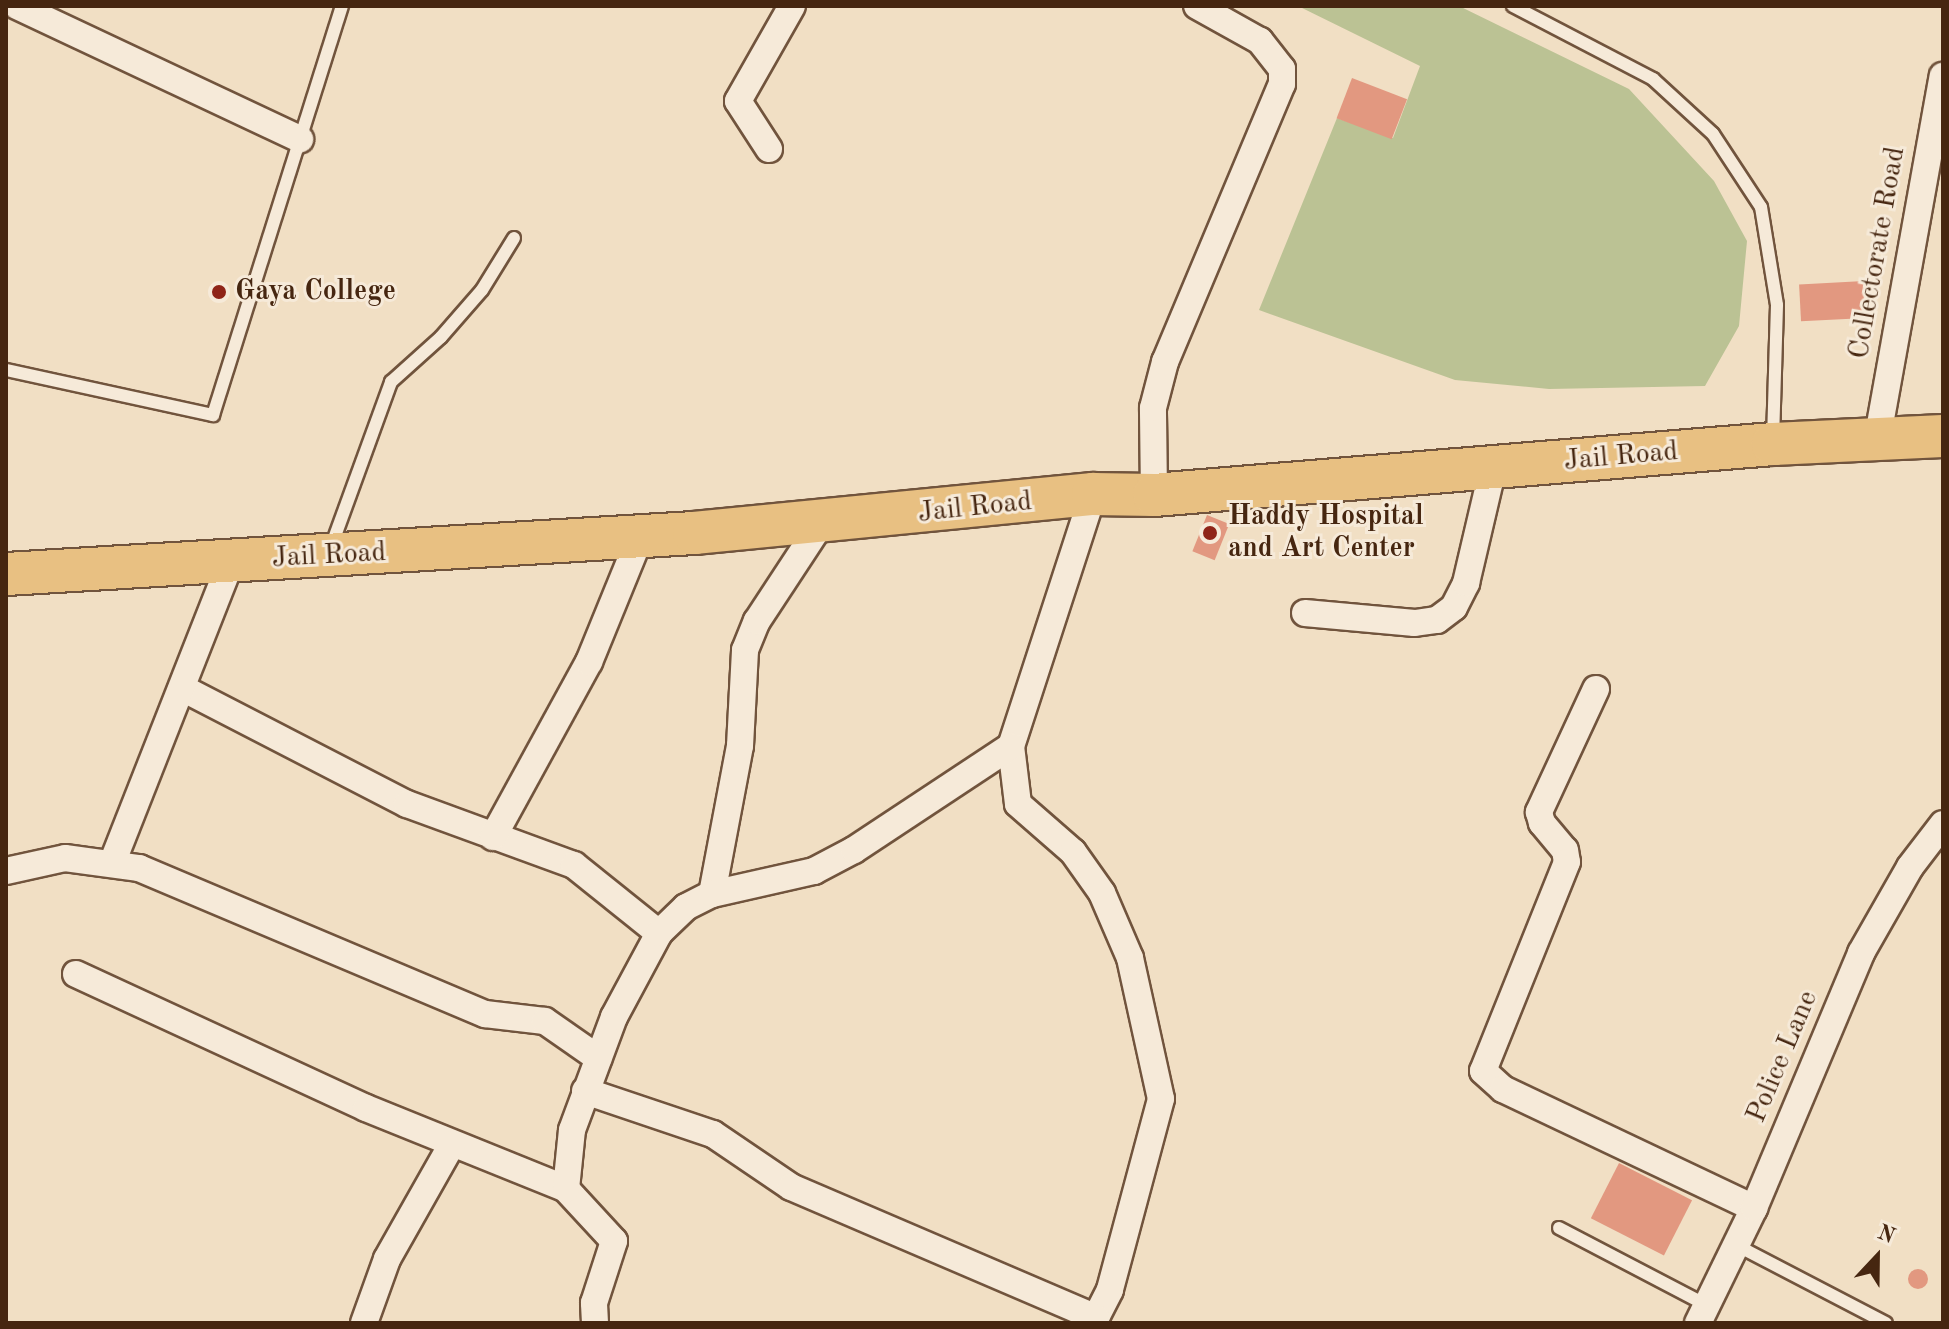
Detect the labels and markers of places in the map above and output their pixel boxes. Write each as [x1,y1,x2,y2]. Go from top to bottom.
place label: Gaya College [235,275,396,309]
marker: Gaya College [210,283,228,301]
place label: Haddy Hospital and Art Center [1228,500,1424,566]
marker: Haddy Hospital and Art Center [1199,522,1221,544]

